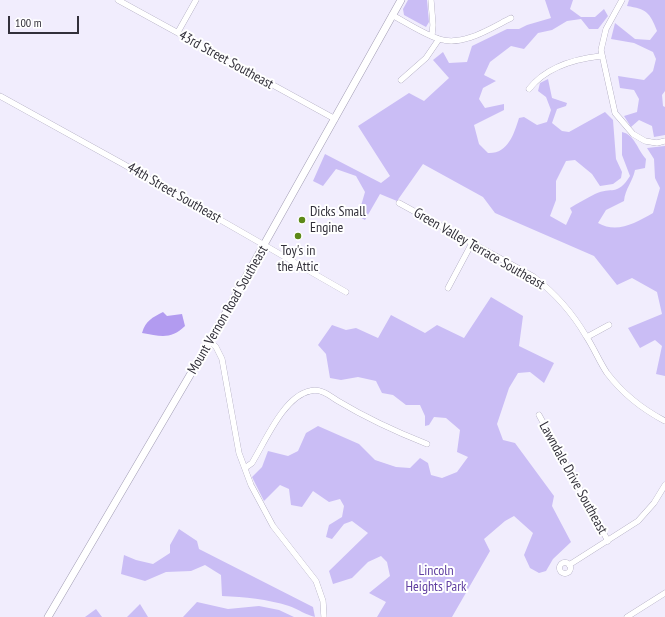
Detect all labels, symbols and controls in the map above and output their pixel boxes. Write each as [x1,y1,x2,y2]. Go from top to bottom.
scale bar [10,8,81,34]
text: 100 m [15,15,42,30]
street label: 43rd Street Southeast [176,27,276,93]
street label: 44th Street Southeast [124,159,224,227]
place label: Dicks Small Engine [310,204,366,236]
street label: Green Valley Terrace Southeast [410,205,548,293]
marker: Dicks Small Engine [297,215,307,225]
marker: Toy's in the Attic [293,231,303,241]
street label: Mount Vernon Road Southeast [184,243,272,377]
place label: Toy's in the Attic [278,243,318,276]
street label: Lawndale Drive Southeast [535,419,611,537]
park label: Lincoln Heights Park [406,563,466,596]

